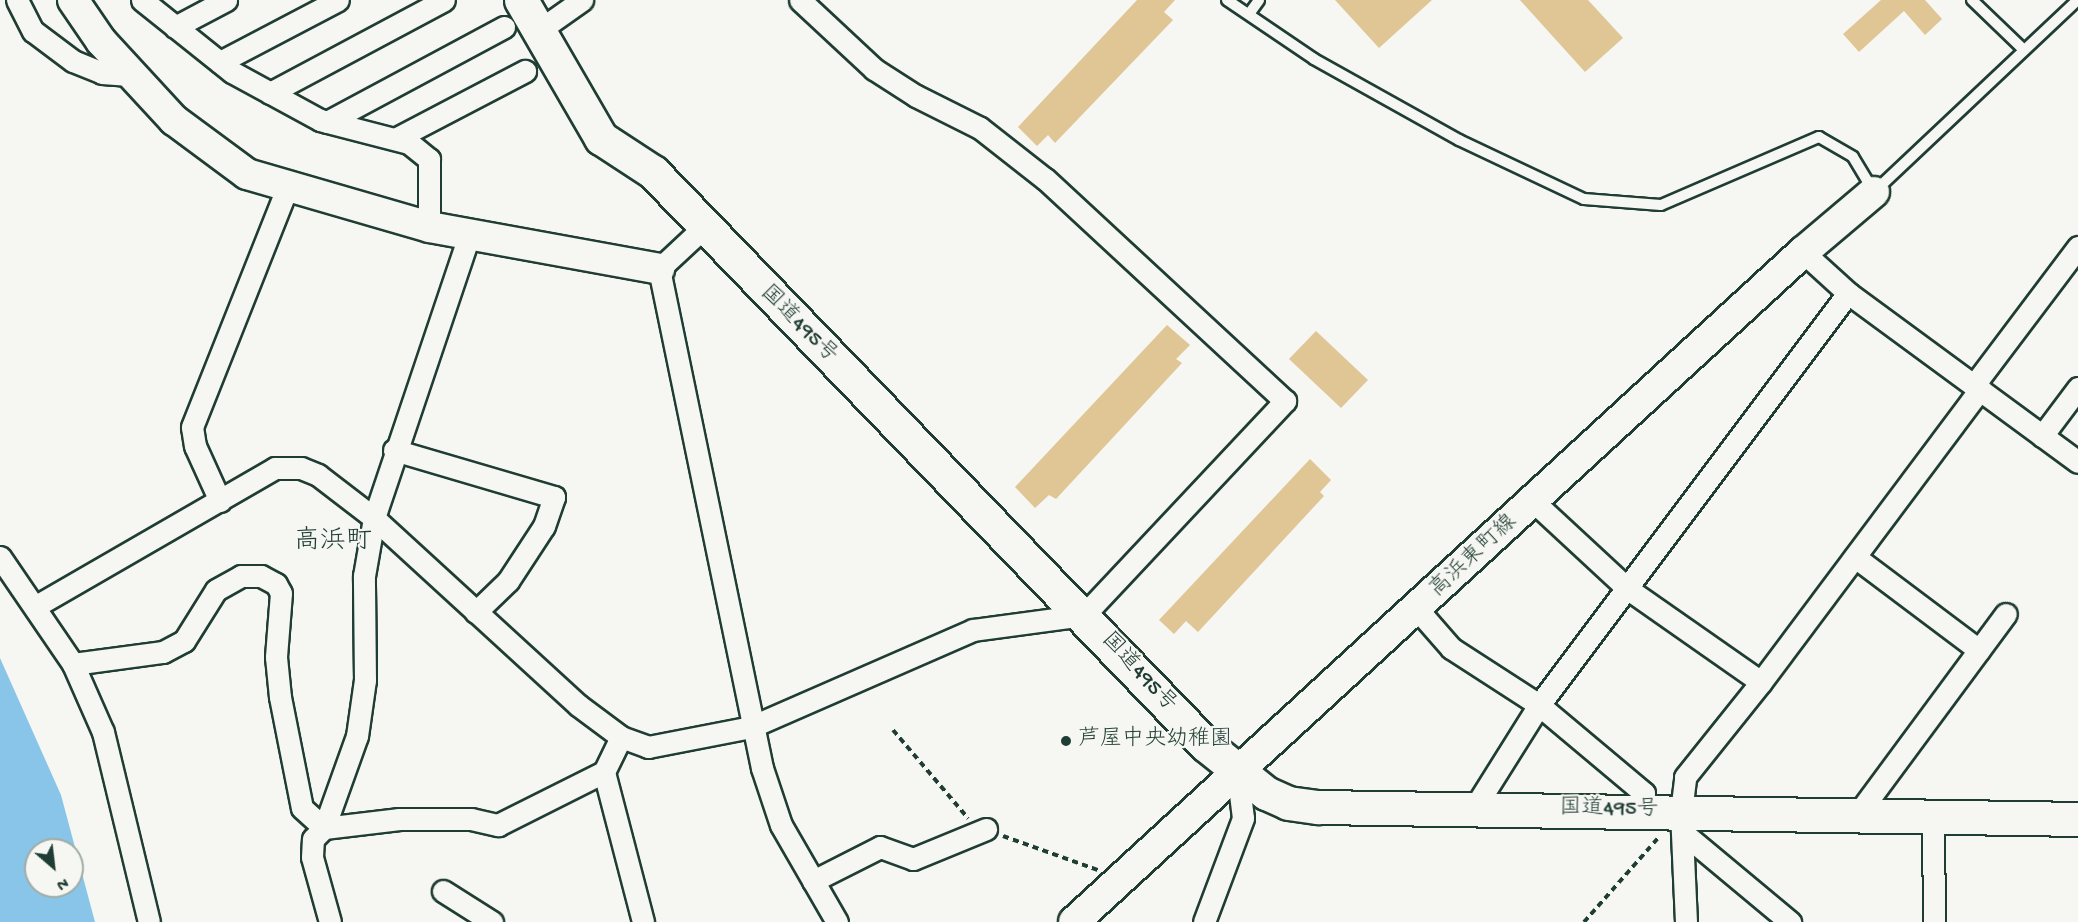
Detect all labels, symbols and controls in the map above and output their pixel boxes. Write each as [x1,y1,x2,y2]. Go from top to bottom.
street label: 国道495号 [754,281,842,369]
street label: 高浜東町線 [1425,510,1523,604]
district label: 高浜町 [294,527,372,559]
street label: 国道495号 [1095,628,1181,718]
place label: 芦屋中央幼稚園 [1078,728,1232,754]
marker: 芦屋中央幼稚園 [1059,734,1073,748]
street label: 国道495号 [1559,796,1659,824]
north arrow [24,838,84,898]
text: N [53,872,71,893]

